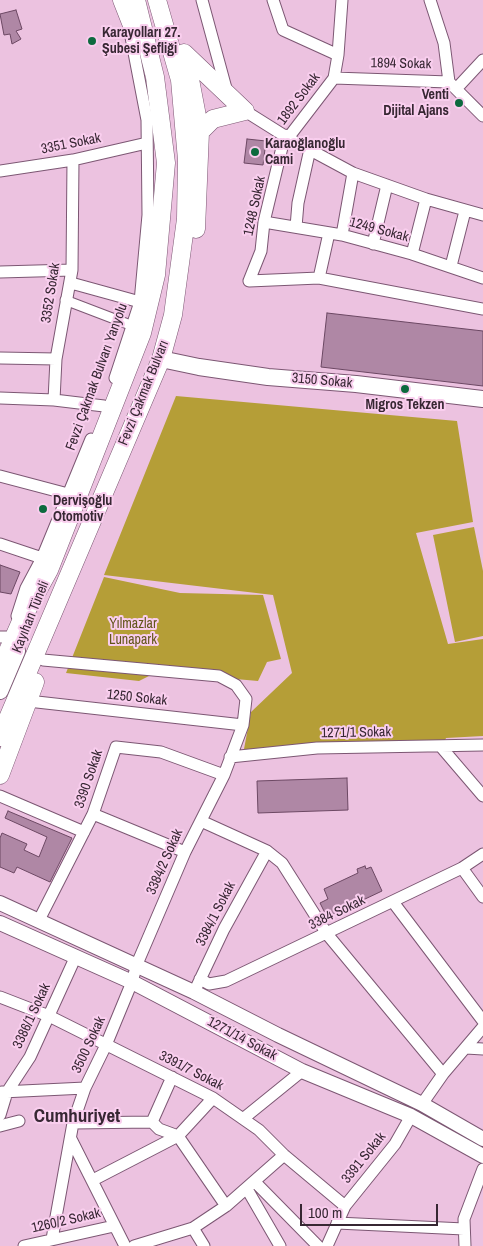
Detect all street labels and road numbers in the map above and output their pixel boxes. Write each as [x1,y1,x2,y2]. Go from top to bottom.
street label: 1894 Sokak [371,55,431,73]
street label: 1892 Sokak [274,70,324,128]
street label: 3351 Sokak [40,130,102,158]
street label: 1248 Sokak [240,175,270,237]
street label: 1249 Sokak [348,214,410,246]
street label: 3352 Sokak [38,262,64,324]
street label: Fevzi Çakmak Bulvarı Yanyolu [63,301,131,453]
street label: Fevzi Çakmak Bulvarı [115,338,173,448]
street label: 3150 Sokak [291,370,353,392]
street label: Kayıhan Tüneli [9,579,53,655]
street label: 1250 Sokak [106,686,168,710]
street label: 1271/1 Sokak [321,724,391,742]
street label: 3390 Sokak [71,748,107,810]
street label: 3384/2 Sokak [143,827,187,897]
street label: 3384/1 Sokak [193,879,239,949]
street label: 3384 Sokak [306,892,368,934]
street label: 3386/1 Sokak [10,981,54,1051]
street label: 3500 Sokak [69,1014,109,1076]
street label: 1271/14 Sokak [204,1014,280,1064]
street label: 3391/7 Sokak [156,1048,226,1094]
street label: 3391 Sokak [338,1129,390,1187]
street label: 1260/2 Sokak [30,1205,102,1237]

